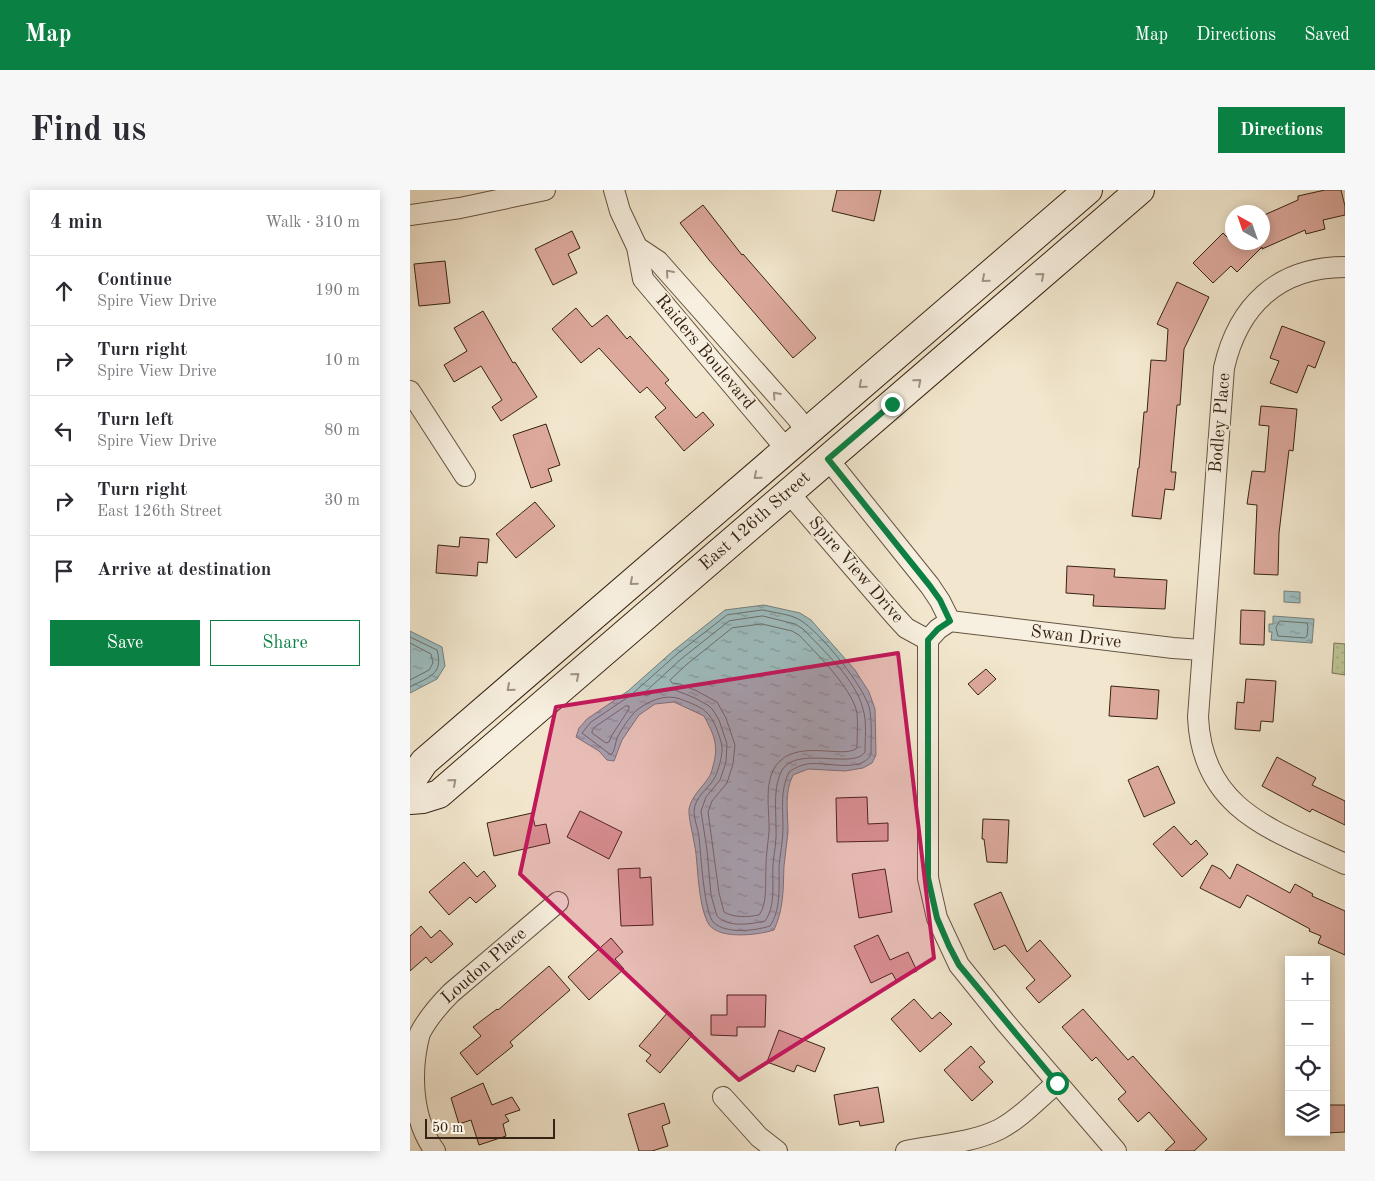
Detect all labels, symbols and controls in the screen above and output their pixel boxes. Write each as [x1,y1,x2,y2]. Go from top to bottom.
text: Map [25,23,72,47]
text: Map [1135,26,1168,44]
text: Directions [1196,26,1276,44]
text: Saved [1304,26,1350,44]
button: Directions [1218,107,1345,153]
text: Find us [30,113,146,148]
north arrow [1225,205,1270,250]
text: 4 min [50,212,103,233]
text: Walk · 310 m [265,215,360,231]
one-way arrow [666,270,675,279]
text: Continue [97,271,172,290]
one-way arrow [1035,272,1044,281]
one-way arrow [981,273,990,282]
icon: ahead [50,277,78,305]
text: 190 m [315,283,360,299]
street label: Raiders Boulevard [652,291,758,413]
text: Spire View Drive [97,294,217,310]
text: Turn right [97,341,187,360]
icon: right [50,347,78,375]
text: 10 m [324,353,360,369]
text: Spire View Drive [97,364,217,380]
street label: Bodley Place [1207,372,1233,474]
one-way arrow [912,378,921,387]
one-way arrow [858,380,867,389]
one-way arrow [773,392,782,401]
route end [881,393,904,416]
text: Turn left [97,411,174,430]
icon: left [50,417,78,445]
text: 80 m [324,423,360,439]
text: Spire View Drive [97,434,217,450]
street label: East 126th Street [696,468,814,574]
one-way arrow [753,470,762,479]
text: Turn right [97,481,187,500]
icon: right [50,487,78,515]
text: 30 m [324,493,360,509]
text: East 126th Street [97,504,222,520]
street label: Spire View Drive [805,513,907,627]
icon: arrive [50,557,78,585]
text: Arrive at destination [97,561,271,580]
one-way arrow [630,576,639,585]
button: Save [50,620,200,666]
button: Share [210,620,360,666]
street label: Swan Drive [1030,622,1122,652]
one-way arrow [571,672,580,681]
one-way arrow [507,682,516,690]
one-way arrow [448,778,457,787]
street label: Loudon Place [438,924,530,1008]
map controls [1285,956,1330,1136]
button: + [1285,956,1330,1001]
button: − [1285,1001,1330,1046]
button: locate [1285,1046,1330,1091]
route start [1046,1072,1069,1095]
button: layers [1285,1091,1330,1136]
scale bar [425,1116,555,1139]
text: 50 m [432,1121,463,1135]

